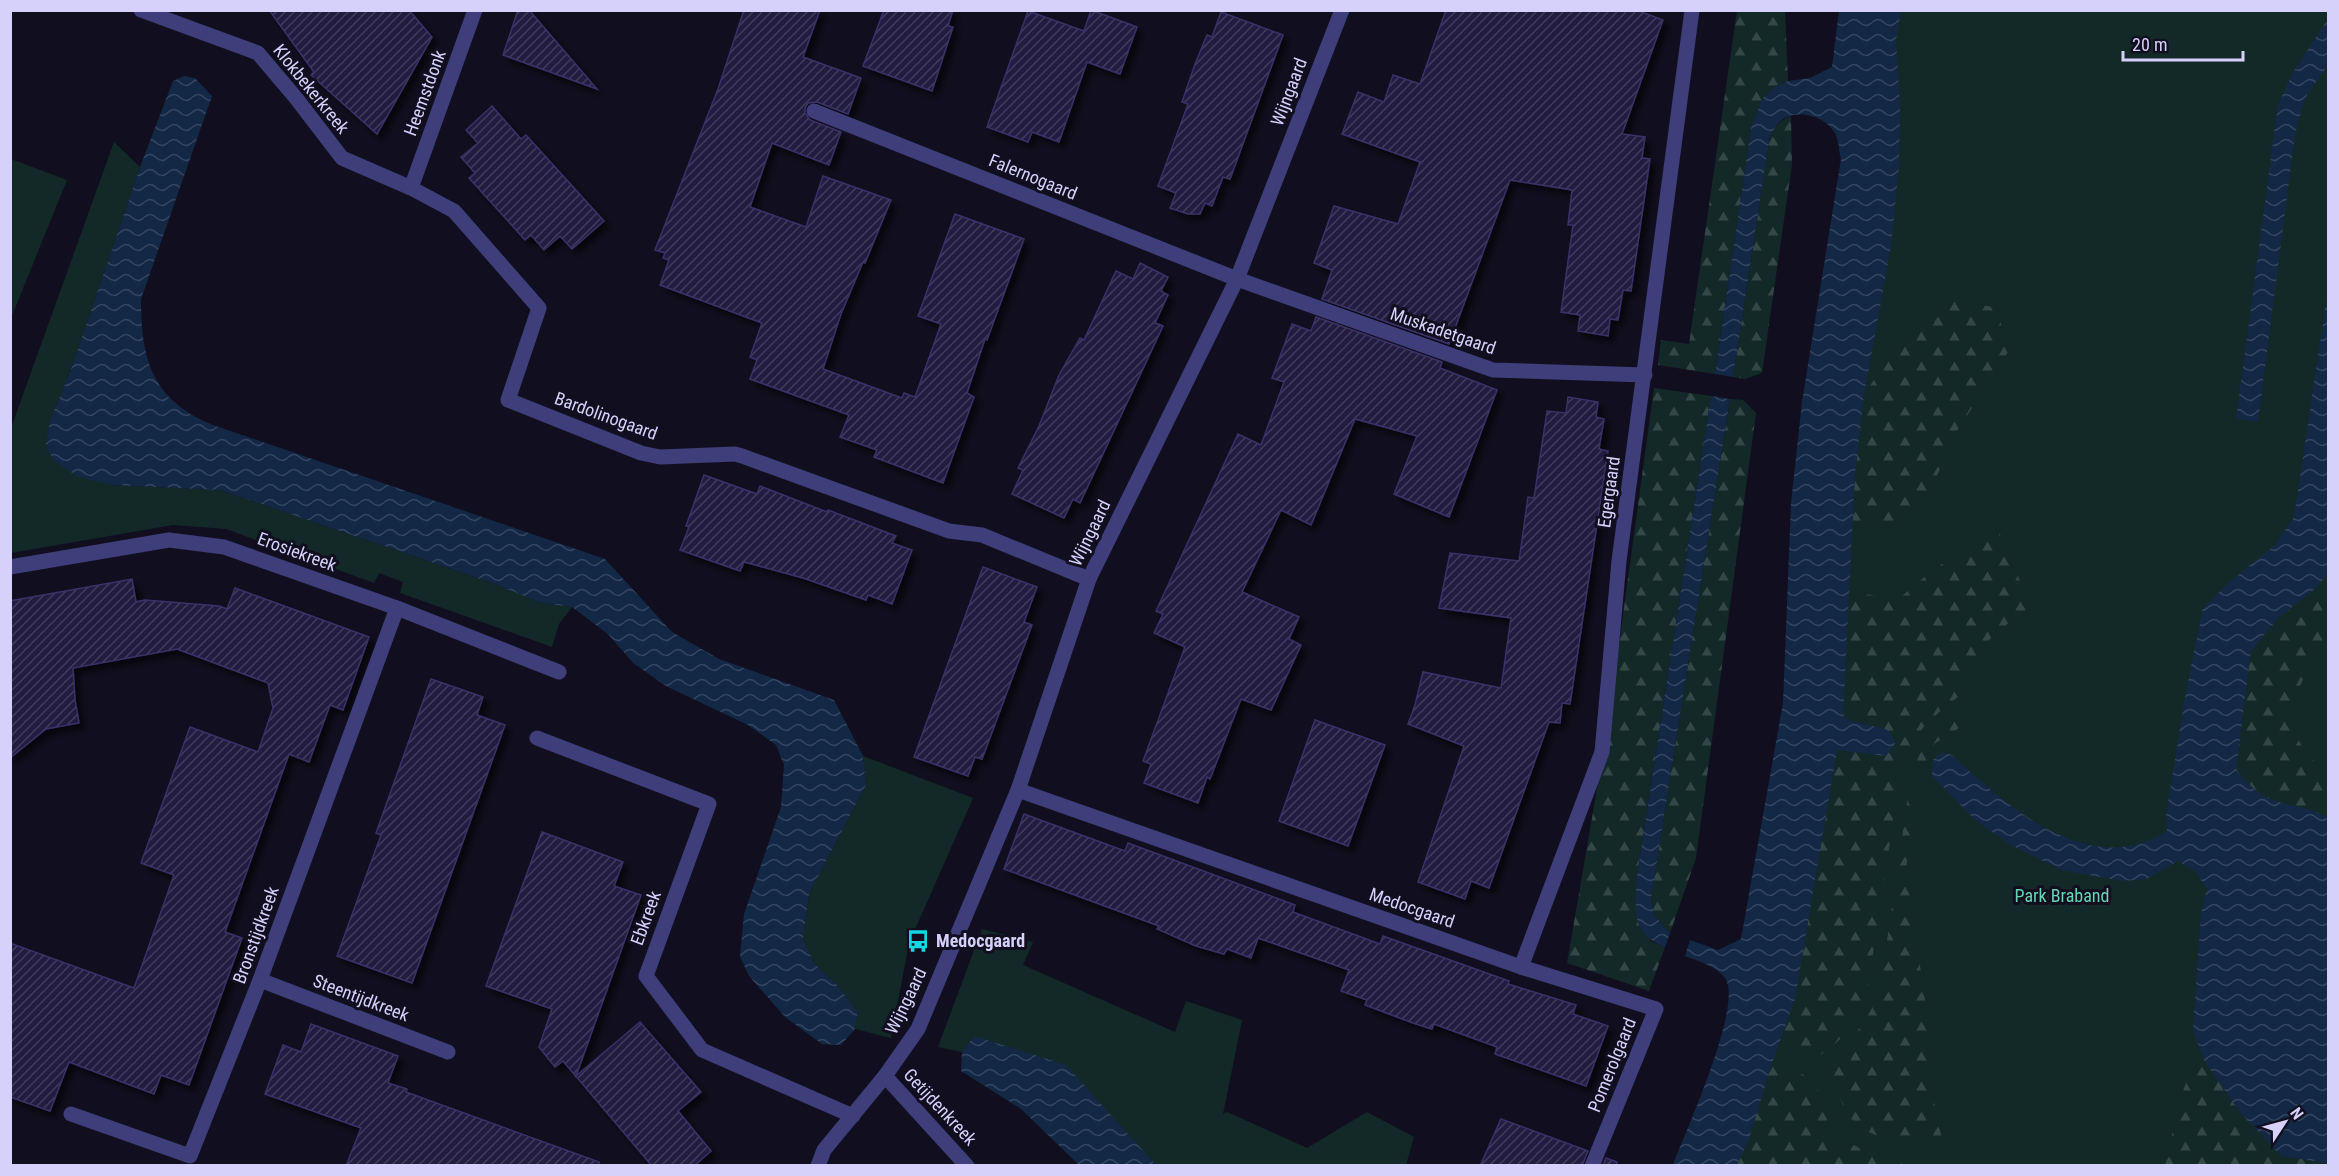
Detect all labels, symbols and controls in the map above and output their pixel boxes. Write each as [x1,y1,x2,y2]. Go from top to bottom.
scale bar [2123,24,2243,62]
text: 20 m [2132,34,2167,55]
street label: Klokbekerkreek [269,40,354,138]
street label: Heemstdonk [399,47,450,139]
street label: Wijngaard [1266,55,1311,129]
street label: Falernogaard [986,149,1080,204]
street label: Muskadetgaard [1388,303,1499,358]
street label: Bardolinogaard [552,387,661,444]
street label: Egergaard [1593,455,1624,529]
street label: Wijngaard [1065,496,1115,569]
street label: Erosiekreek [255,528,340,576]
street label: Bronstijdkreek [228,883,283,986]
street label: Medocgaard [1367,883,1458,932]
park label: Park Braband [2015,885,2109,906]
street label: Ebkreek [626,888,665,948]
bus stop icon: Medocgaard [905,928,931,954]
place label: Medocgaard [936,930,1025,951]
street label: Wijngaard [881,964,931,1037]
street label: Steentijdkreek [310,970,412,1025]
street label: Pomerolgaard [1583,1015,1640,1115]
street label: Getijdenkreek [900,1064,981,1149]
north arrow [2255,1092,2315,1152]
text: N [2286,1104,2307,1123]

